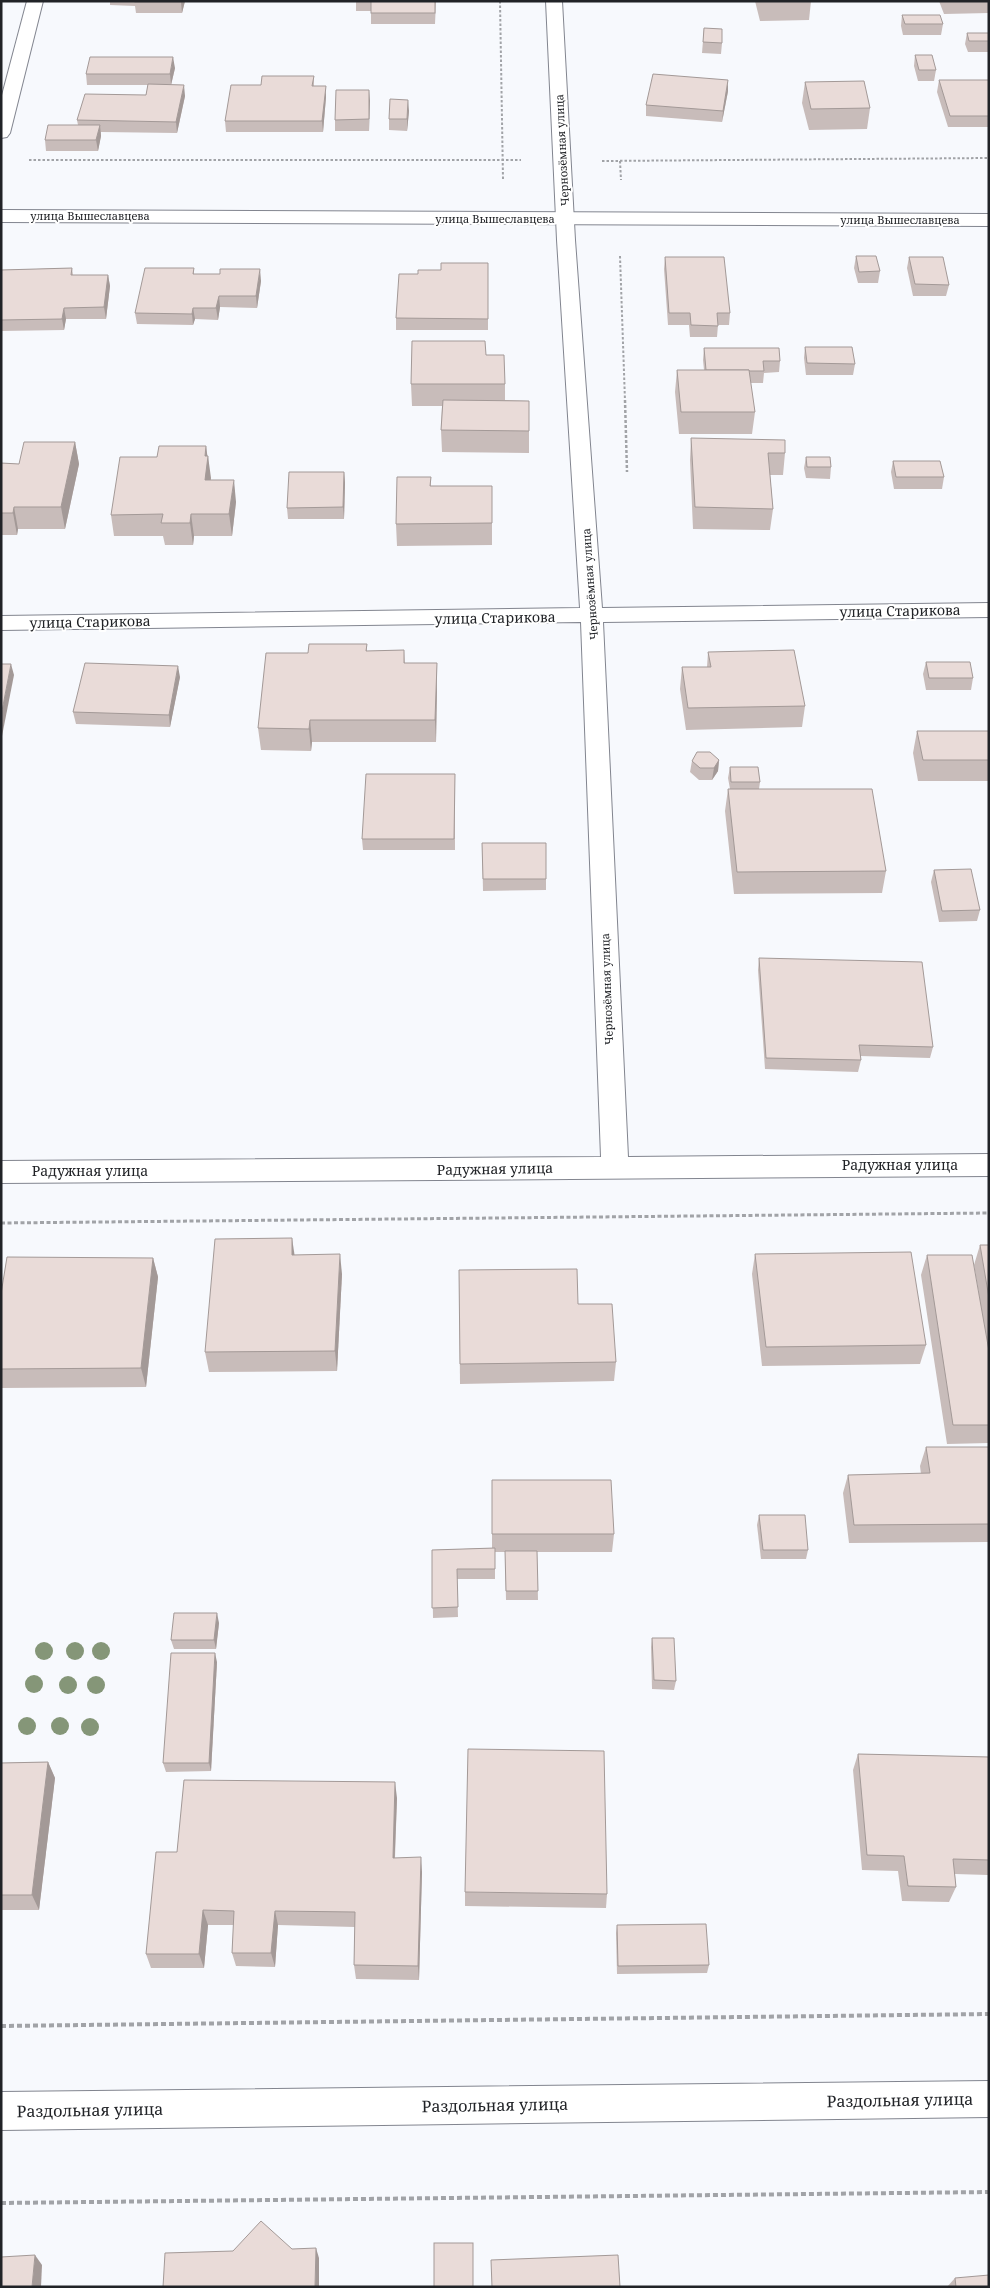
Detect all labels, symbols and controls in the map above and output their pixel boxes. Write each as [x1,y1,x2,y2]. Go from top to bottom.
street label: Чернозёмная улица [551,94,572,206]
street label: улица Вышеславцева [30,208,150,223]
street label: улица Вышеславцева [435,211,555,226]
street label: улица Вышеславцева [840,212,960,227]
street label: Чернозёмная улица [578,528,601,640]
street label: улица Старикова [839,600,961,621]
street label: улица Старикова [434,607,556,628]
street label: улица Старикова [29,611,151,632]
street label: Чернозёмная улица [597,933,616,1045]
street label: Радужная улица [842,1155,958,1174]
street label: Радужная улица [437,1158,553,1179]
street label: Радужная улица [32,1161,148,1180]
street label: Раздольная улица [827,2088,973,2112]
street label: Раздольная улица [422,2093,568,2117]
street label: Раздольная улица [17,2098,163,2122]

